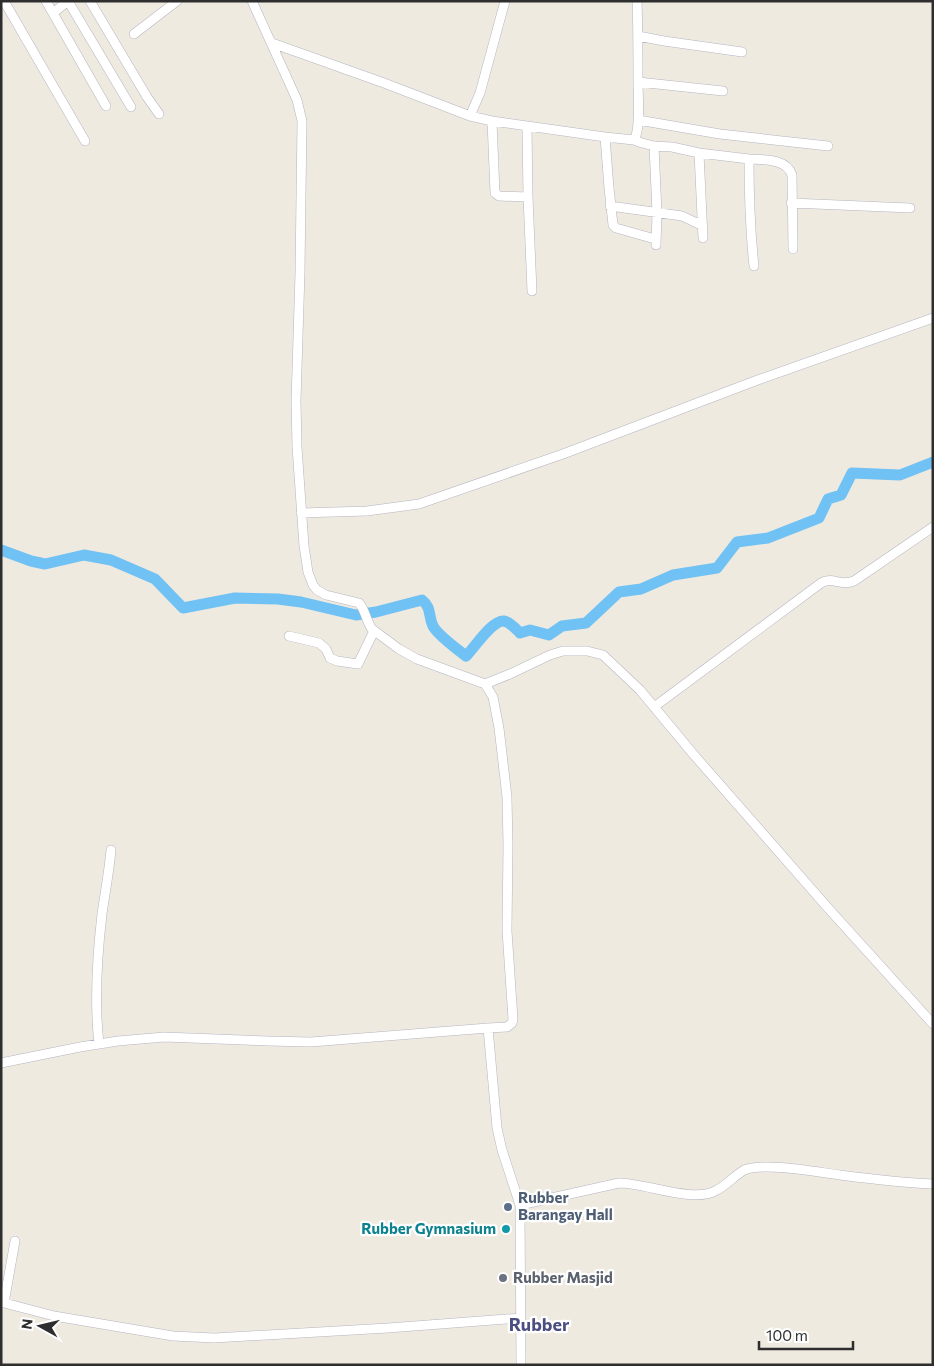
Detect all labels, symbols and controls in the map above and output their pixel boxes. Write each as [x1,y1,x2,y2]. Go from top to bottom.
place label: Rubber Barangay Hall [518,1188,613,1223]
marker: Rubber Barangay Hall [502,1201,514,1213]
place label: Rubber Gymnasium [361,1219,496,1237]
marker: Rubber Gymnasium [500,1223,512,1235]
place label: Rubber Masjid [513,1268,613,1286]
marker: Rubber Masjid [497,1272,509,1284]
north arrow [15,1301,65,1351]
district label: Rubber [509,1313,570,1335]
text: N [17,1318,36,1331]
scale bar [759,1318,853,1350]
text: 100 m [766,1326,808,1344]

